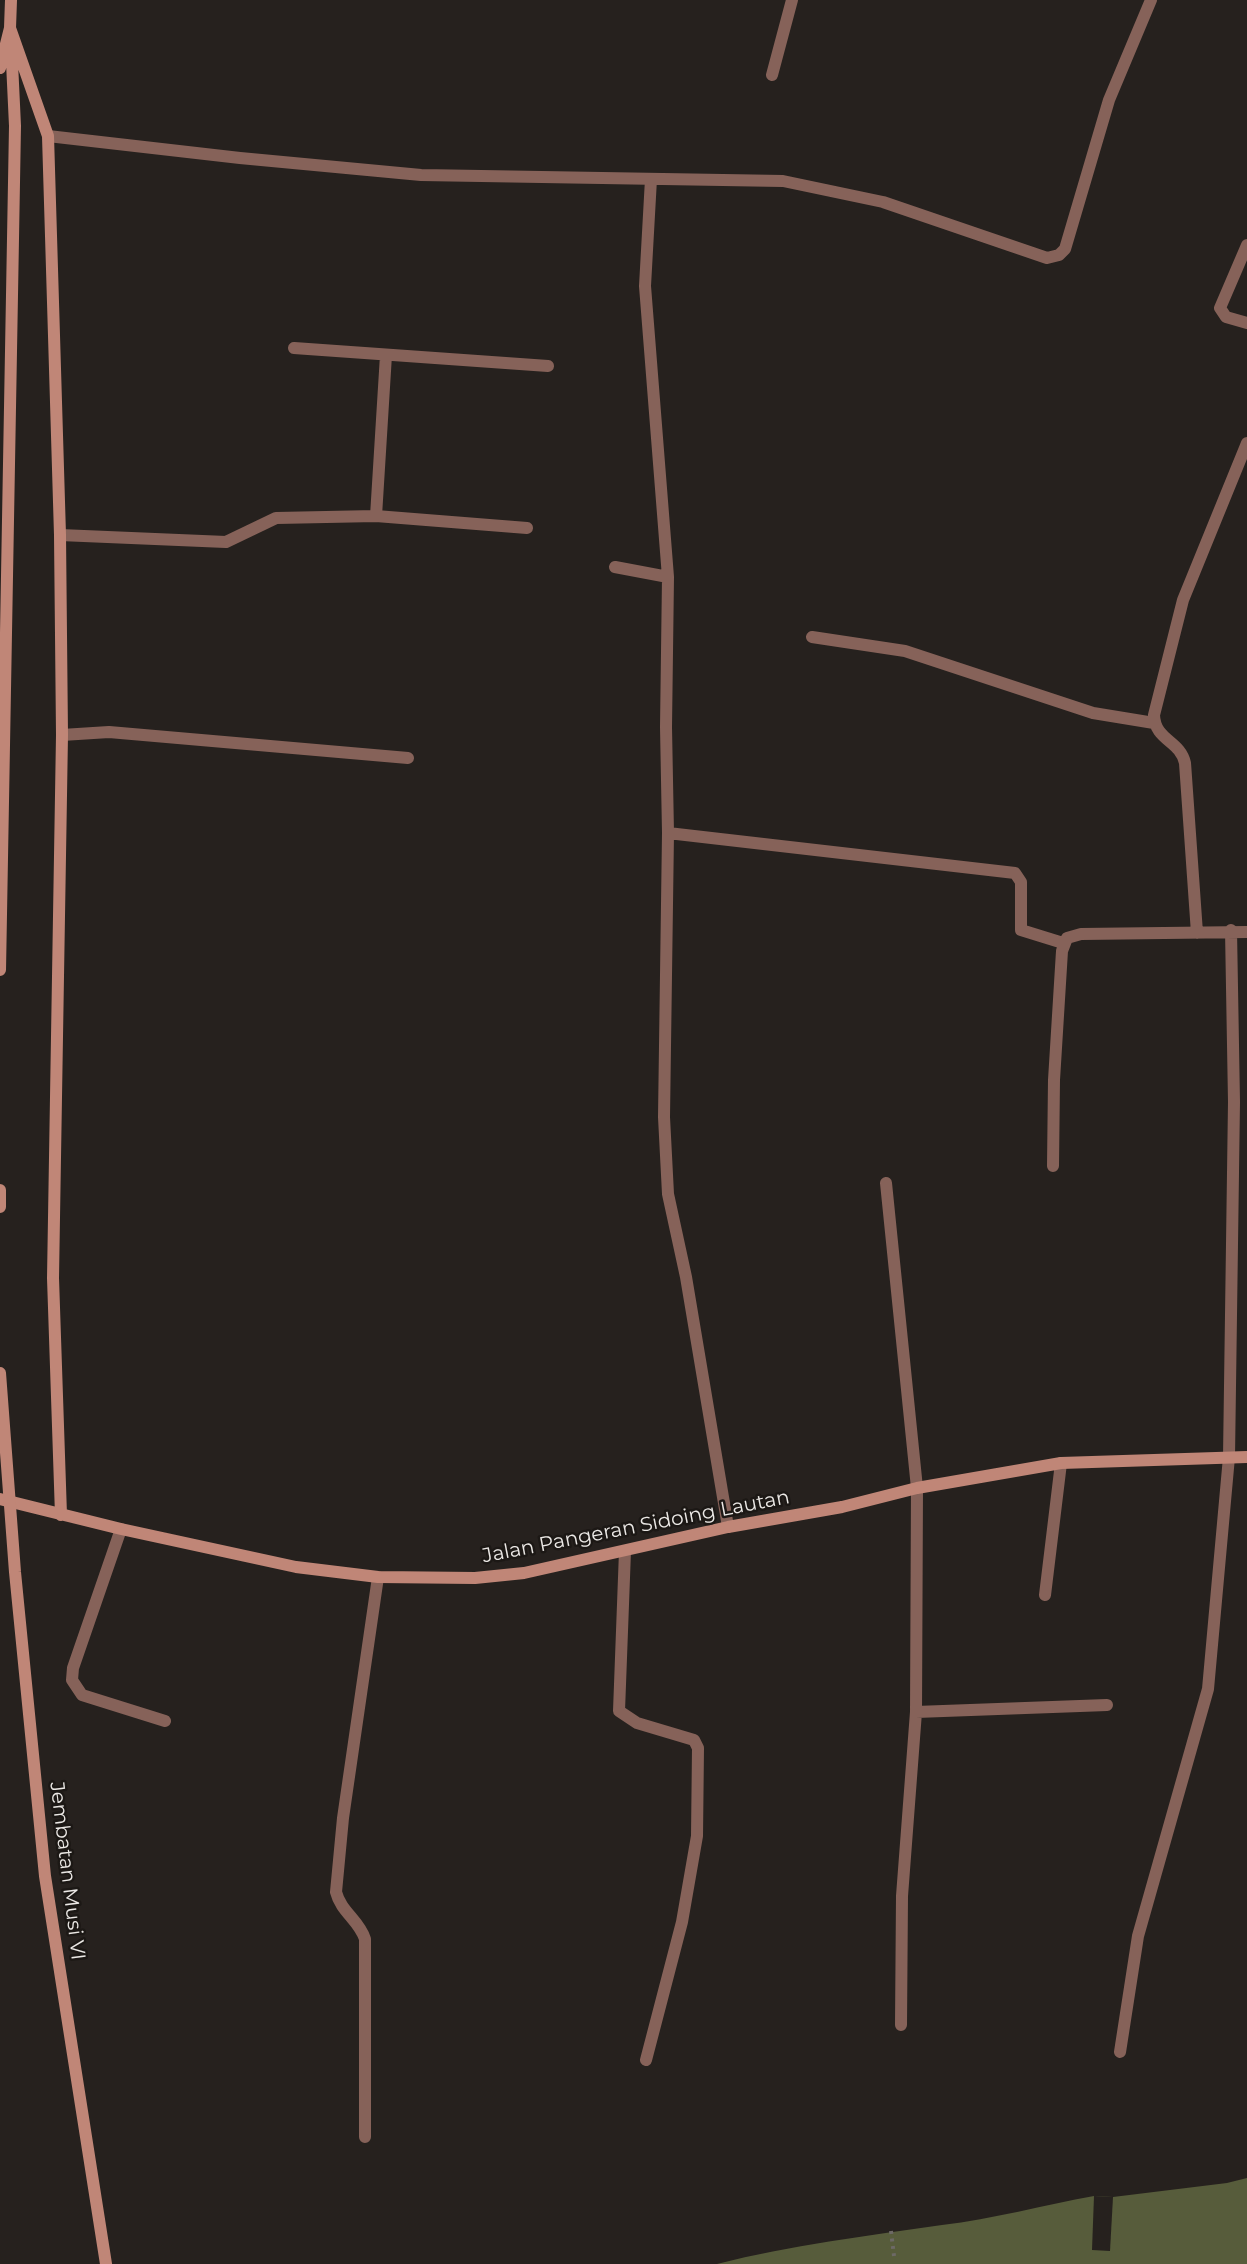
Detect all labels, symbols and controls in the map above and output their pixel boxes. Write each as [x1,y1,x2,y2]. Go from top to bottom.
street label: Jalan Pangeran Sidoing Lautan [480,1485,792,1569]
street label: Jembatan Musi VI [44,1780,90,1962]

